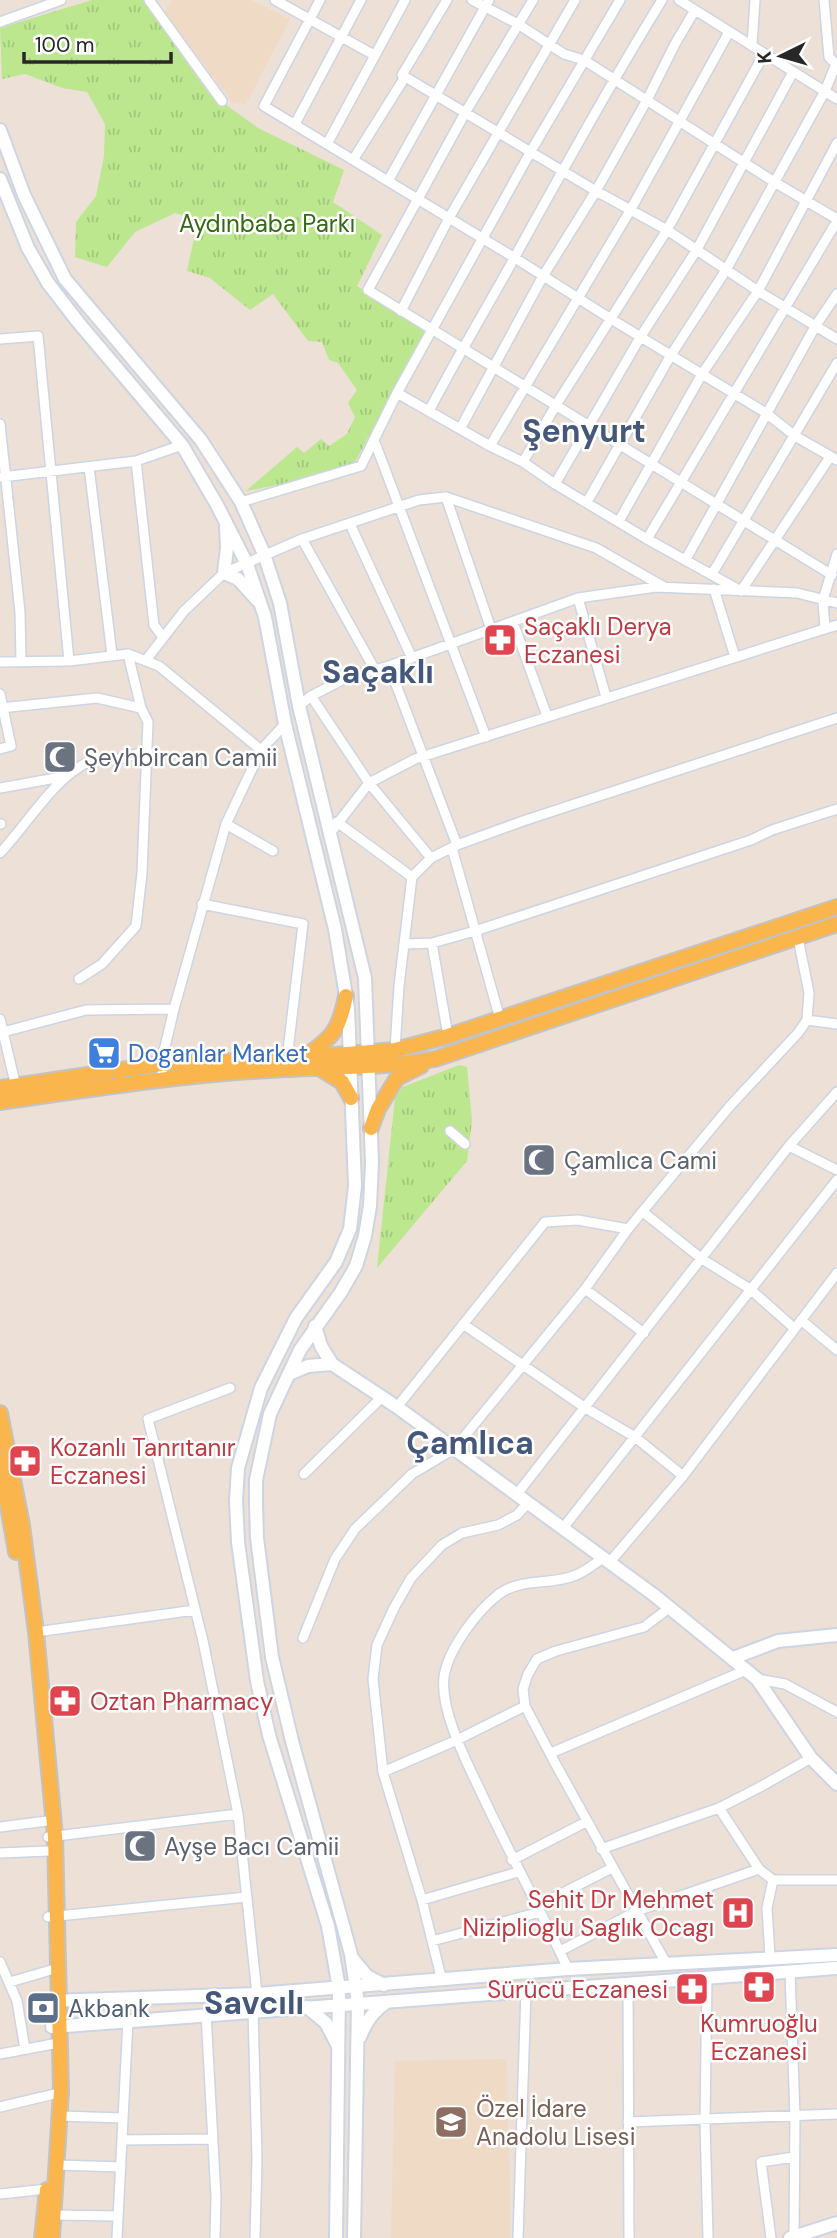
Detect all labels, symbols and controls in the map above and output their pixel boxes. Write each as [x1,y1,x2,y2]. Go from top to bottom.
scale bar [24,21,172,65]
north arrow [746,21,816,91]
text: 100 m [35,31,95,59]
text: K [752,50,778,65]
park label: Aydınbaba Parkı [179,208,355,239]
district label: Şenyurt [522,410,646,452]
place label: Saçaklı Derya Eczanesi [524,611,672,670]
pharmacy icon: Saçaklı Derya Eczanesi [481,621,519,659]
district label: Saçaklı [322,651,434,693]
mosque icon: Şeyhbircan Camii [41,738,79,776]
place label: Şeyhbircan Camii [84,742,278,773]
supermarket icon: Doganlar Market [85,1034,123,1072]
place label: Doganlar Market [128,1038,308,1069]
mosque icon: Çamlıca Cami [520,1141,558,1179]
place label: Çamlıca Cami [564,1145,717,1176]
district label: Çamlıca [406,1422,534,1464]
place label: Kozanlı Tanrıtanır Eczanesi [50,1432,236,1491]
pharmacy icon: Kozanlı Tanrıtanır Eczanesi [6,1442,44,1480]
pharmacy icon: Oztan Pharmacy [46,1682,84,1720]
place label: Oztan Pharmacy [90,1686,273,1717]
mosque icon: Ayşe Bacı Camii [121,1827,159,1865]
place label: Ayşe Bacı Camii [164,1831,339,1862]
place label: Sehit Dr Mehmet Niziplioglu Saglık Ocagı [463,1884,714,1943]
hospital icon: Sehit Dr Mehmet Niziplioglu Saglık Ocagı [719,1894,757,1932]
pharmacy icon: Kumruoğlu Eczanesi [740,1968,778,2006]
pharmacy icon: Sürücü Eczanesi [673,1970,711,2008]
place label: Sürücü Eczanesi [487,1974,668,2005]
district label: Savcılı [204,1982,304,2024]
bank icon: Akbank [24,1989,62,2027]
place label: Akbank [68,1993,150,2024]
place label: Kumruoğlu Eczanesi [700,2008,818,2067]
place label: Özel İdare Anadolu Lisesi [476,2093,635,2152]
school or university icon: Özel İdare Anadolu Lisesi [432,2103,470,2141]

